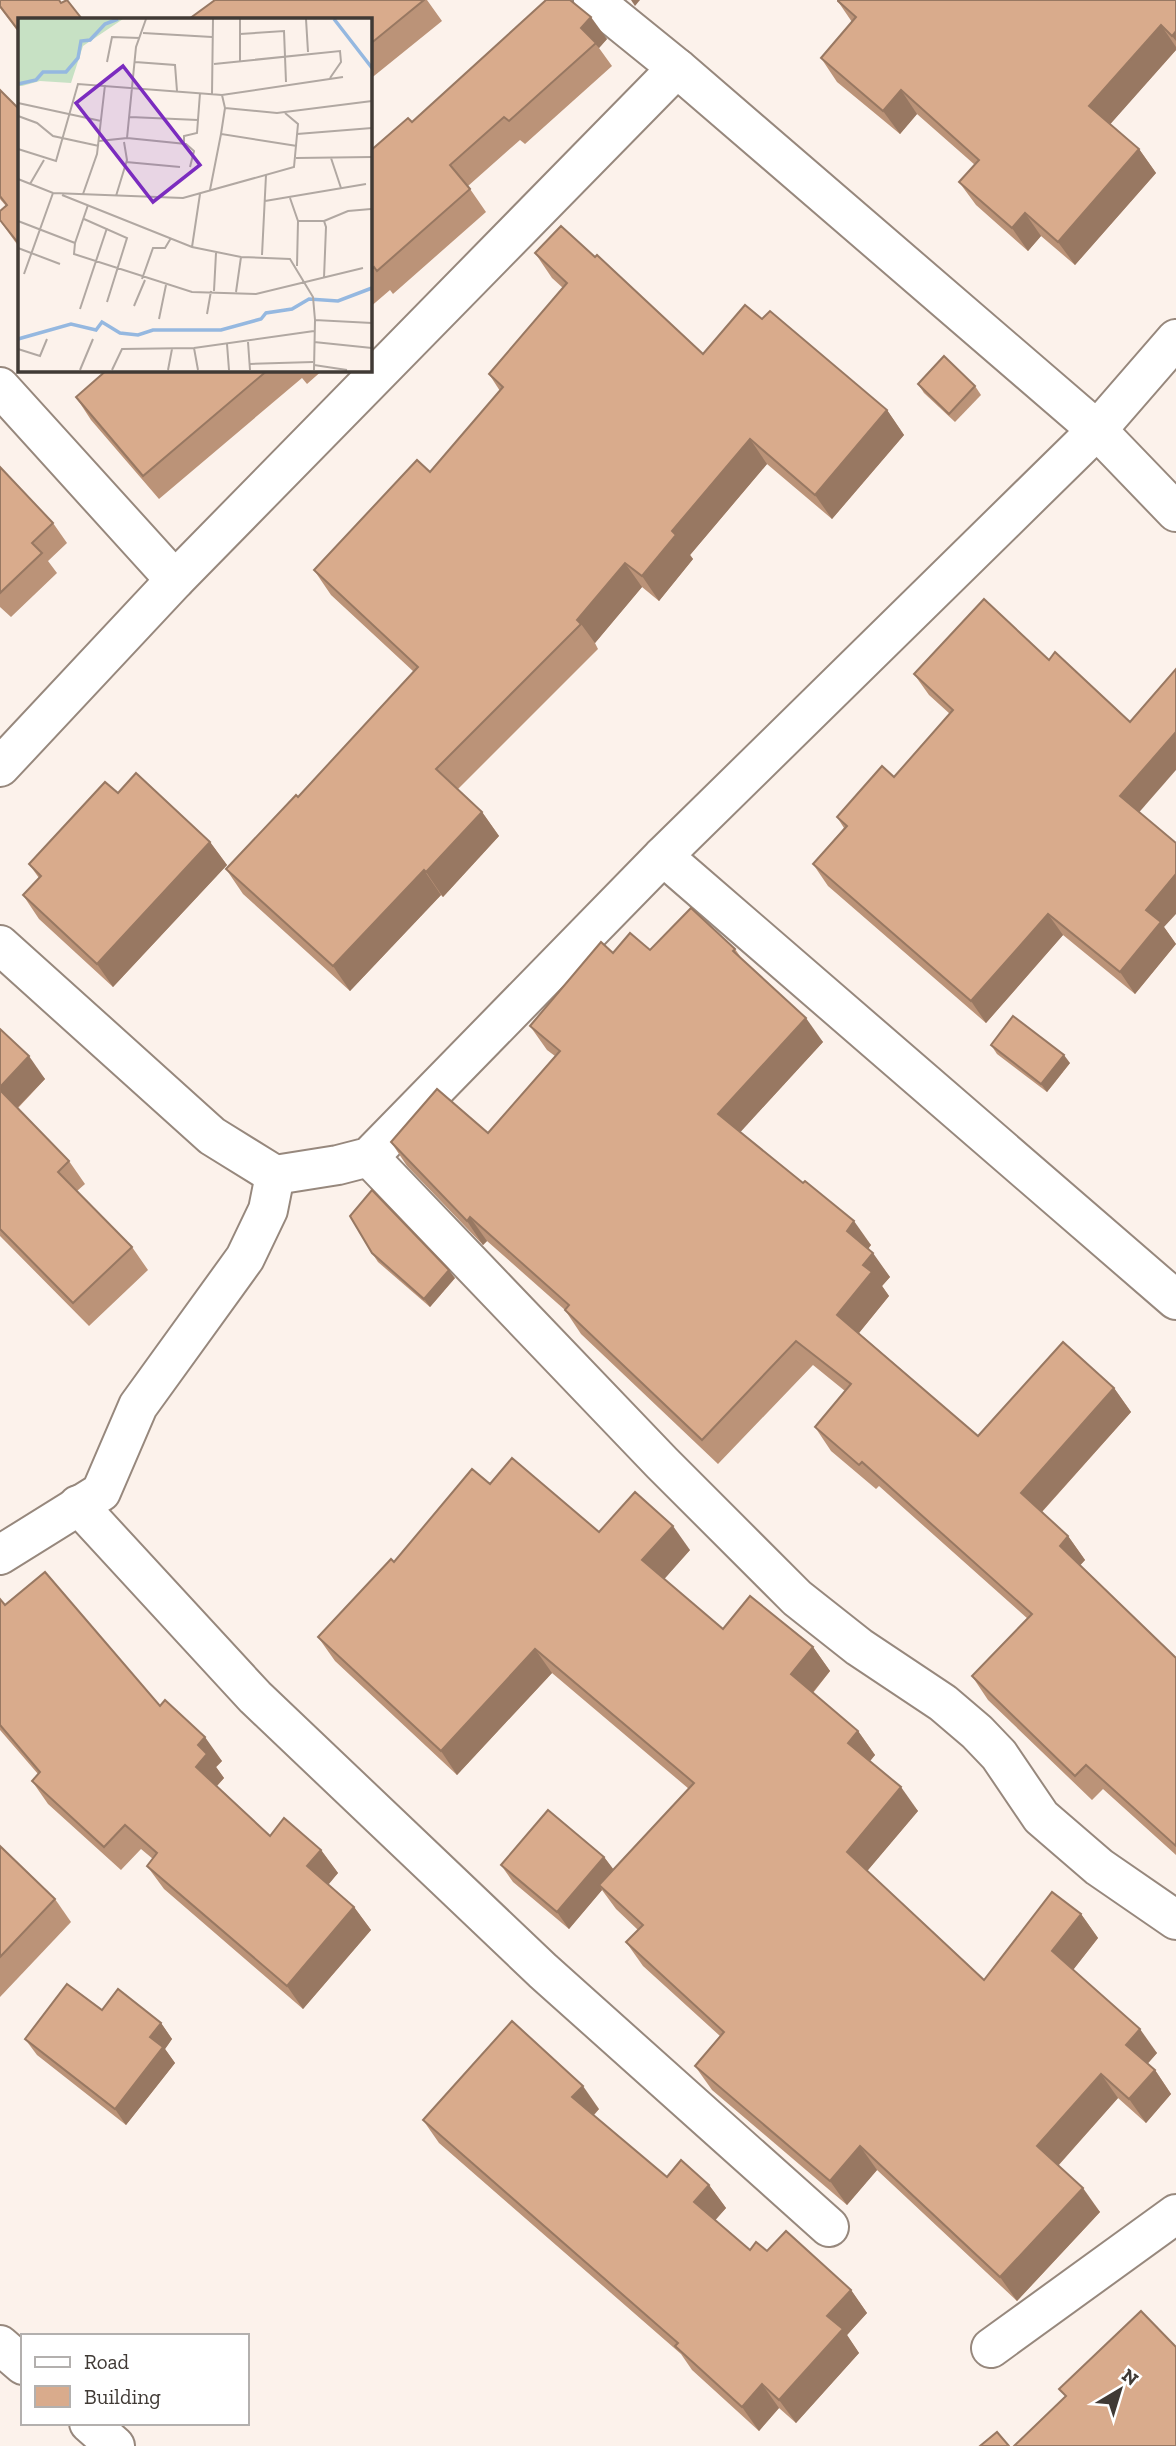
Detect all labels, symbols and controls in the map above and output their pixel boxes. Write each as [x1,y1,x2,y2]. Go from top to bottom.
inset map [18,18,371,371]
legend [21,2334,248,2425]
text: Road [84,2349,130,2374]
north arrow [1085,2355,1155,2425]
text: N [1117,2363,1143,2391]
text: Building [84,2384,161,2409]

